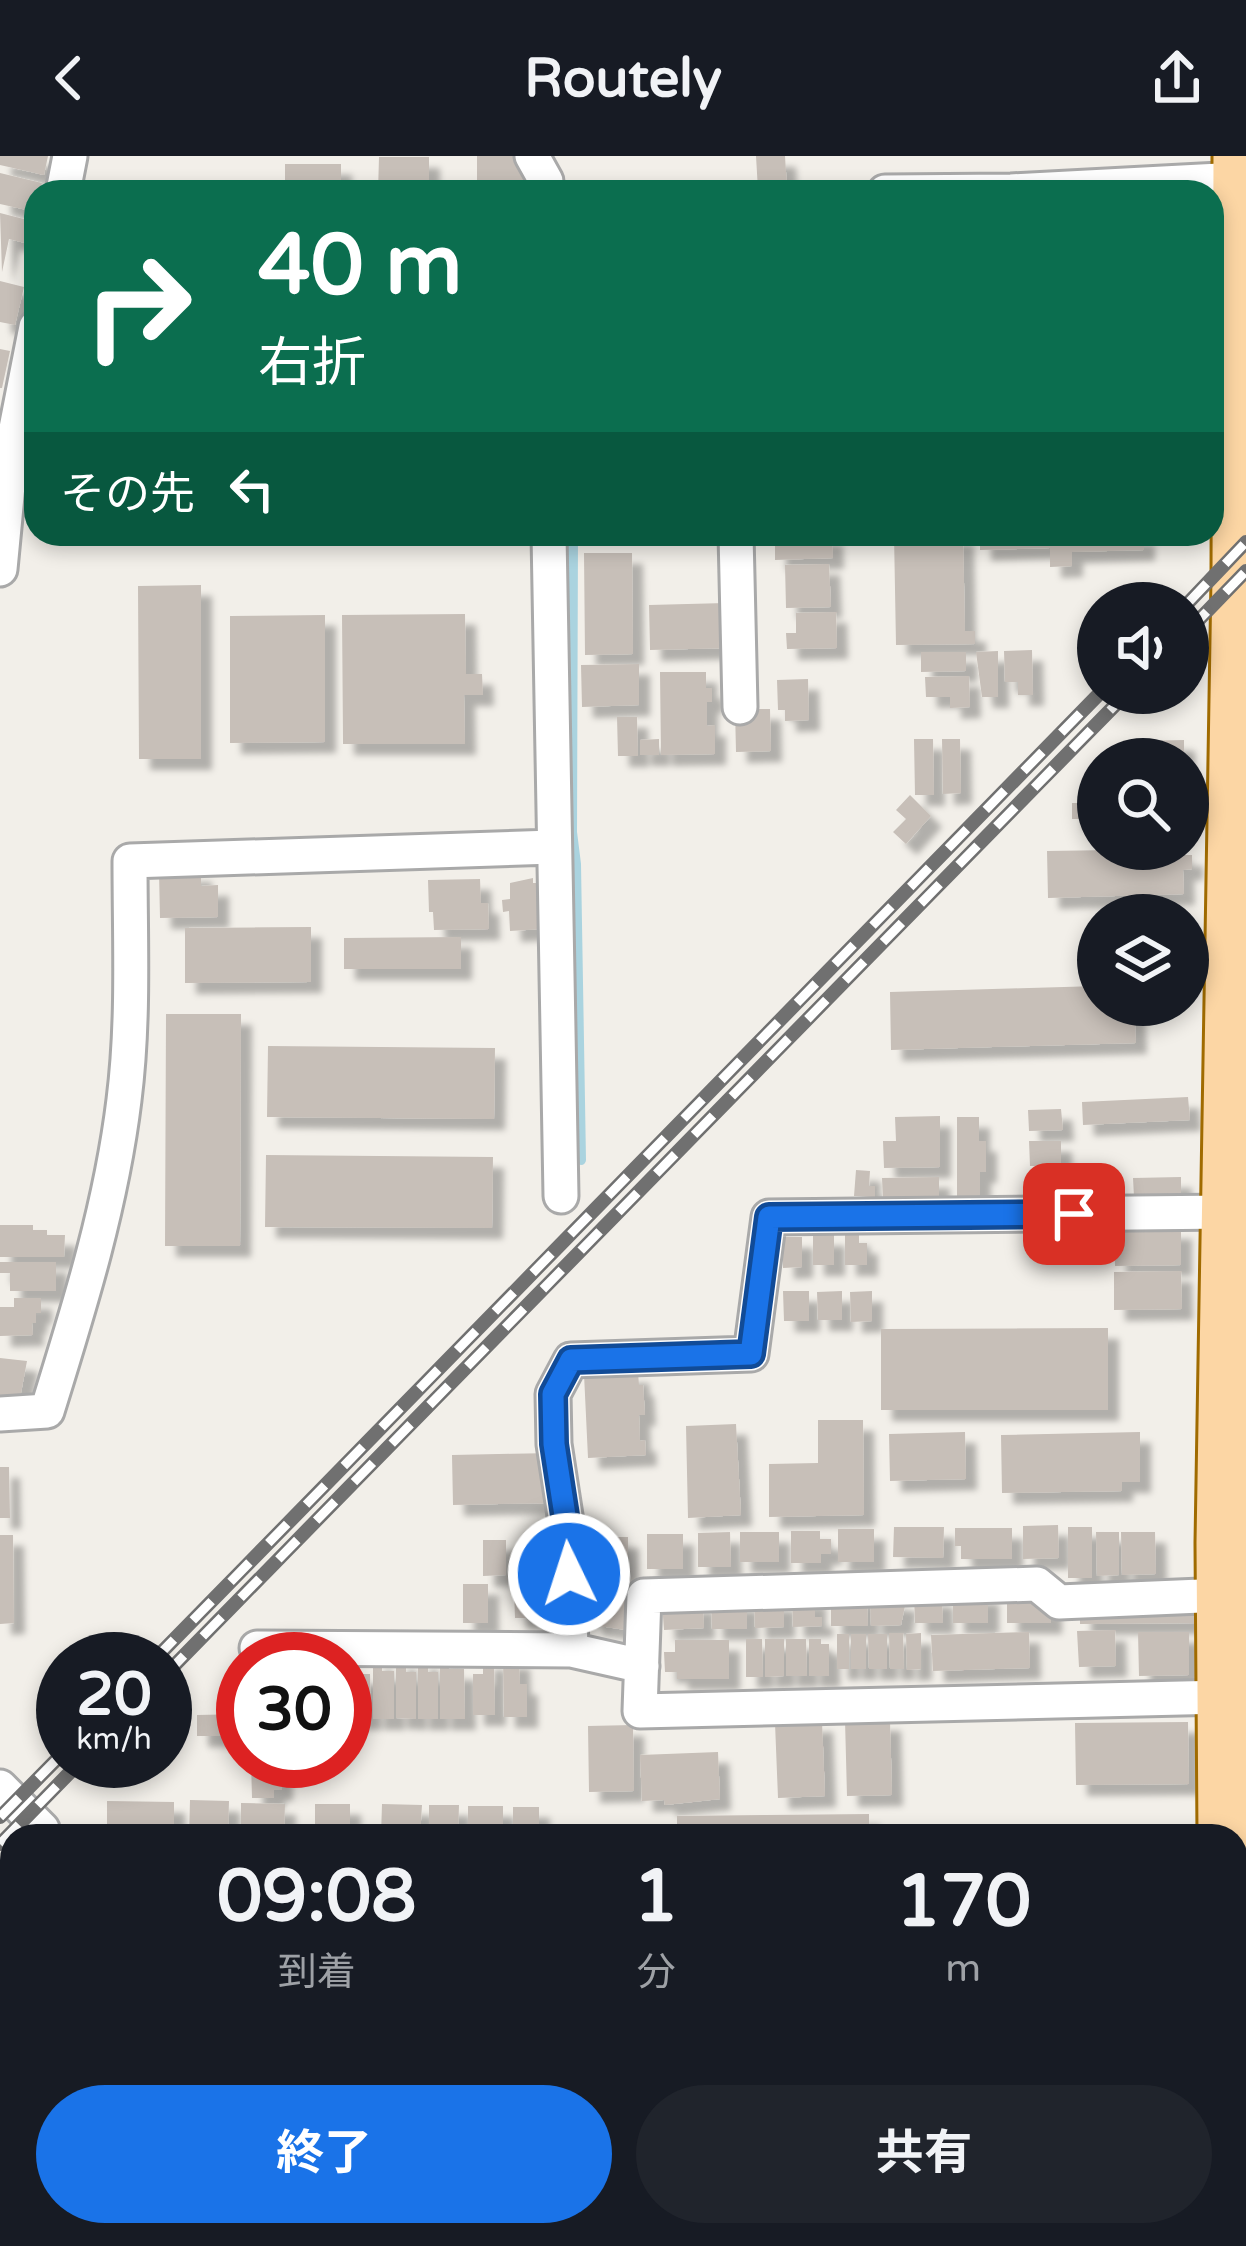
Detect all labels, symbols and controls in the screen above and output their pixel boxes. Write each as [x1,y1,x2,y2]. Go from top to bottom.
icon: back [36,45,102,111]
icon: share [1144,45,1210,111]
text: Routely [524,46,722,111]
text: 40 m [258,216,462,317]
icon: right [60,228,216,384]
text: 右折 [258,331,366,396]
icon: left [219,456,285,522]
text: その先 [60,468,195,522]
map controls [1077,582,1209,1026]
button: sound [1077,582,1209,714]
button: search [1077,738,1209,870]
button: layers [1077,894,1209,1026]
pin [1023,1163,1125,1265]
icon: arrive [1041,1181,1107,1247]
position arrow [506,1511,632,1637]
speed limit sign: 30 [216,1632,372,1788]
text: 20 [76,1659,152,1731]
text: km/h [76,1721,152,1758]
text: 09:08 [217,1854,416,1941]
text: 1 [633,1854,679,1941]
text: 170 [895,1859,1031,1946]
text: m [945,1945,981,1992]
text: 到着 [278,1949,356,1996]
text: 分 [636,1949,675,1996]
button: 終了 [36,2085,612,2223]
button: 共有 [636,2085,1212,2223]

